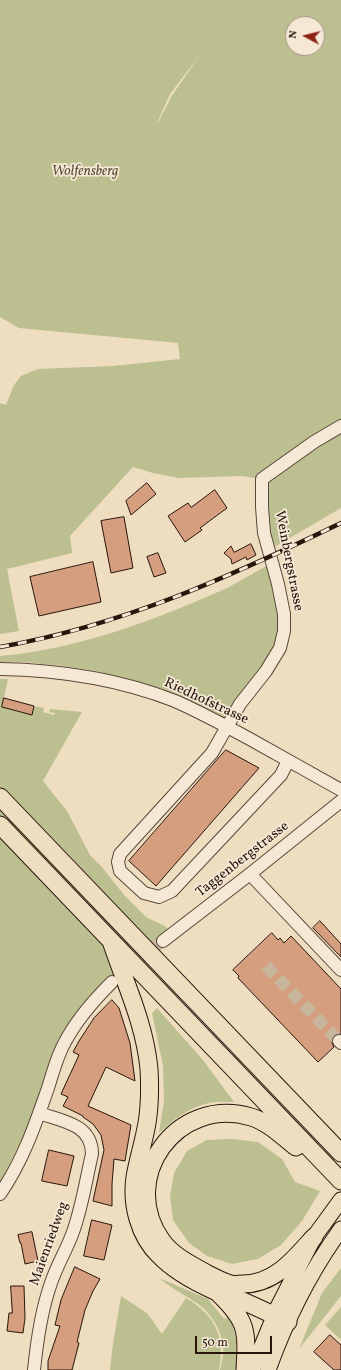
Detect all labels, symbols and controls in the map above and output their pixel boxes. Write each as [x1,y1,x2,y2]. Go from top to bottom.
north arrow [285,16,325,56]
text: N [286,30,302,39]
park label: Wolfensberg [52,164,118,180]
street label: Weinbergstrasse [270,509,306,613]
street label: Riedhofstrasse [161,675,251,729]
street label: Taggenbergstrasse [193,819,293,901]
street label: Maienriedweg [27,1200,73,1288]
scale bar [197,1328,274,1354]
text: 50 m [202,1335,228,1351]

